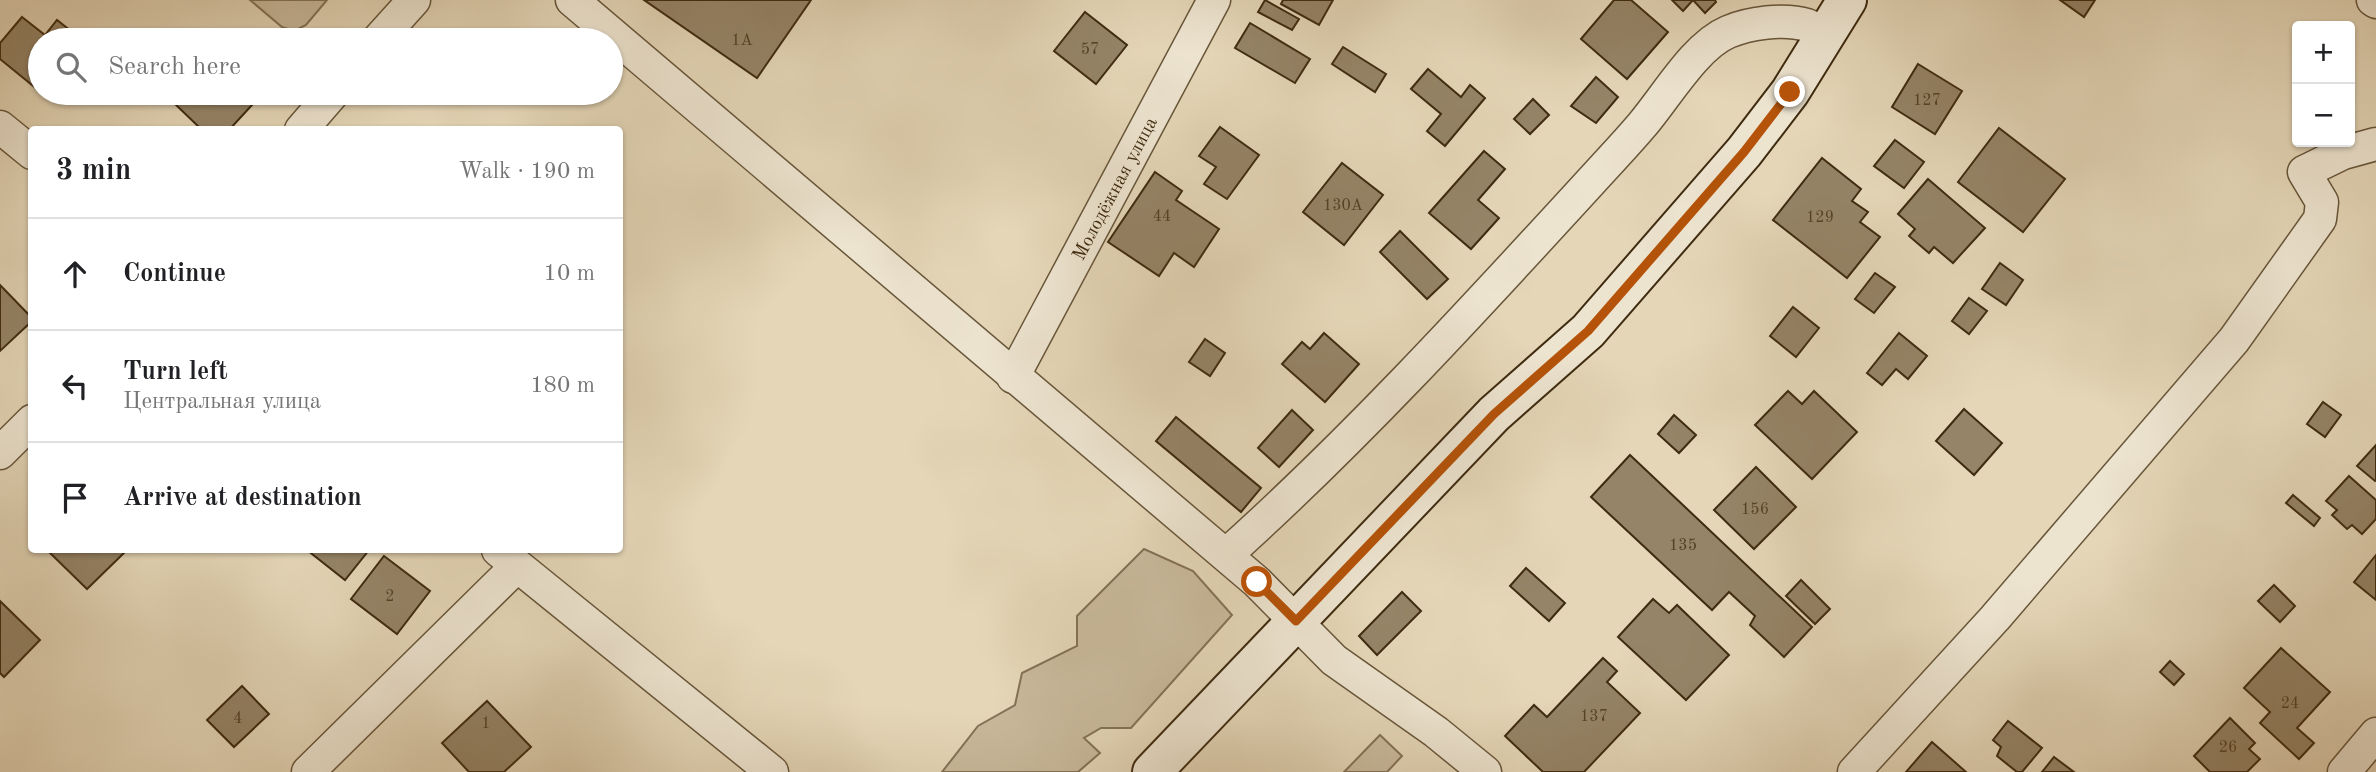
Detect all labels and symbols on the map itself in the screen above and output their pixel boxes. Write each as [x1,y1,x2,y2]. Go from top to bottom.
house number: 1А [731,33,753,49]
house number: 57 [1081,42,1099,58]
route end [1774,76,1805,107]
house number: 127 [1913,93,1941,109]
street label: Молодёжная улица [1070,114,1162,264]
house number: 130А [1323,198,1363,214]
house number: 44 [1153,209,1171,225]
house number: 129 [1806,210,1834,226]
house number: 156 [1741,502,1769,518]
house number: 135 [1669,538,1697,554]
route start [1241,566,1272,597]
house number: 2 [385,589,395,605]
house number: 24 [2281,696,2299,712]
house number: 137 [1580,709,1608,725]
house number: 4 [233,711,243,727]
house number: 1 [481,716,491,732]
house number: 26 [2219,740,2237,756]

